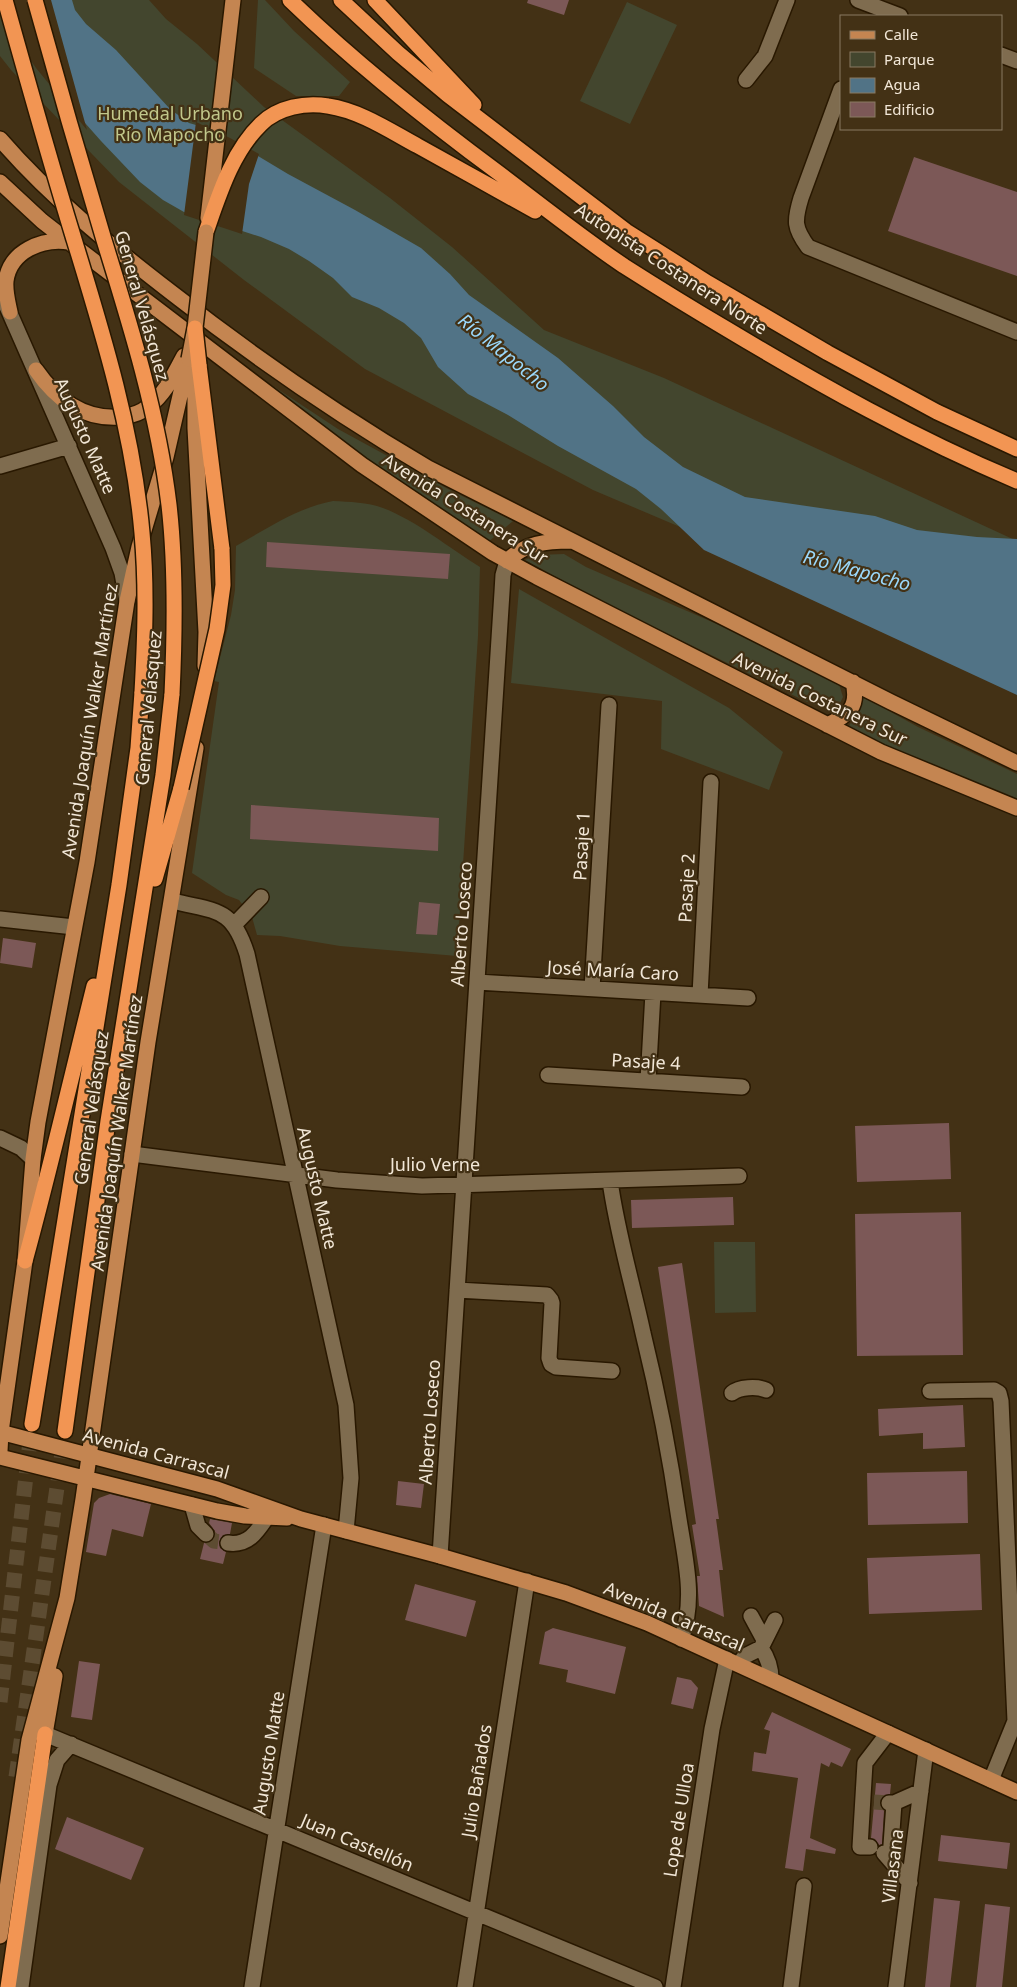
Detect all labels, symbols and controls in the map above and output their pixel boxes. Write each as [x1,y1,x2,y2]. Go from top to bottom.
legend [840,15,1002,130]
text: Calle [884,24,918,44]
text: Parque [884,49,934,69]
text: Agua [884,74,921,94]
text: Edificio [884,99,935,119]
park label: Humedal Urbano Río Mapocho [97,101,243,146]
street label: Autopista Costanera Norte [571,197,772,339]
street label: General Velásquez [110,228,176,384]
water label: Río Mapocho [453,307,555,397]
street label: Augusto Matte [50,374,122,498]
street label: Avenida Costanera Sur [378,447,554,569]
water label: Río Mapocho [800,543,914,597]
street label: Avenida Joaquín Walker Martínez [55,581,123,860]
street label: General Velásquez [129,629,167,786]
street label: Avenida Costanera Sur [729,645,912,751]
street label: Pasaje 1 [567,811,595,881]
street label: Pasaje 2 [672,853,700,923]
street label: Alberto Loseco [445,860,477,987]
street label: José María Caro [545,954,680,985]
street label: Avenida Joaquín Walker Martínez [85,993,147,1272]
street label: General Velásquez [68,1029,114,1187]
street label: Pasaje 4 [611,1047,681,1075]
street label: Augusto Matte [292,1124,344,1251]
street label: Julio Verne [388,1152,480,1176]
street label: Alberto Loseco [413,1358,445,1485]
street label: Avenida Carrascal [80,1422,232,1484]
street label: Avenida Carrascal [600,1576,748,1657]
street label: Augusto Matte [246,1689,290,1816]
street label: Julio Bañados [455,1722,497,1841]
street label: Lope de Ulloa [657,1761,699,1879]
street label: Juan Castellón [296,1807,417,1877]
street label: Villasana [876,1827,908,1904]

